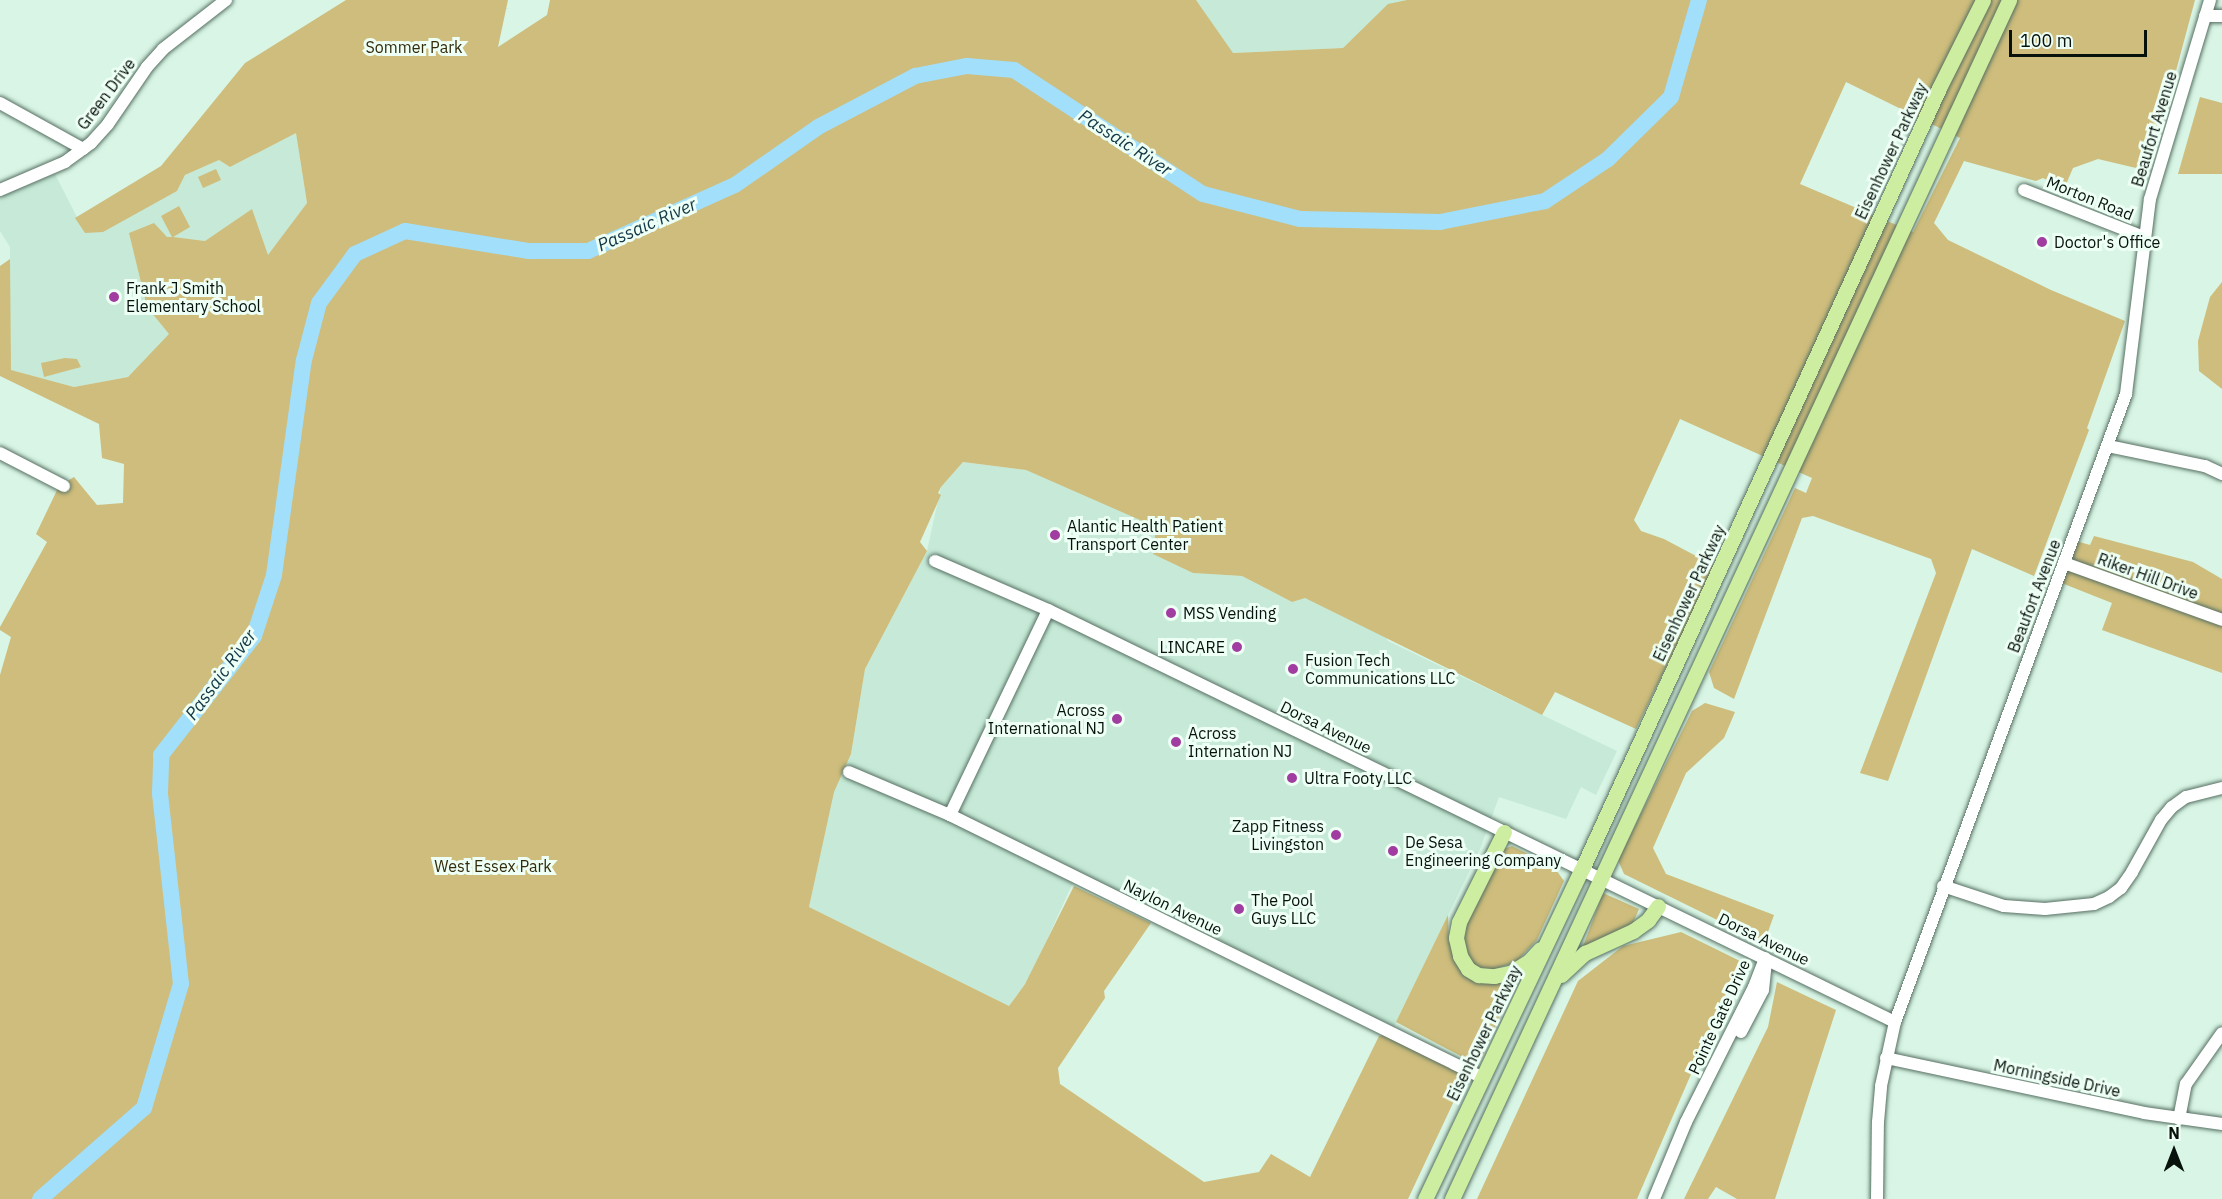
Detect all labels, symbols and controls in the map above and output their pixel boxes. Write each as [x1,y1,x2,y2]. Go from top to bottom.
scale bar [2012,18,2150,56]
text: 100 m [2020,29,2072,52]
park label: Sommer Park [365,37,463,57]
street label: Green Drive [73,54,139,134]
street label: Beaufort Avenue [2127,69,2181,189]
street label: Eisenhower Parkway [1851,80,1931,222]
water label: Passaic River [1075,105,1175,181]
street label: Morton Road [2044,172,2136,224]
water label: Passaic River [594,194,700,256]
place label: Doctor's Office [2054,232,2160,252]
marker: Doctor's Office [2035,235,2049,249]
place label: Frank J Smith Elementary School [126,278,261,316]
marker: Frank J Smith Elementary School [107,290,121,304]
place label: Alantic Health Patient Transport Center [1067,516,1223,554]
street label: Eisenhower Parkway [1649,522,1729,664]
marker: Alantic Health Patient Transport Center [1048,528,1062,542]
street label: Beaufort Avenue [2004,537,2064,655]
street label: Riker Hill Drive [2095,549,2201,603]
place label: MSS Vending [1183,603,1276,623]
marker: MSS Vending [1164,606,1178,620]
water label: Passaic River [181,626,261,724]
place label: LINCARE [1160,637,1225,657]
marker: LINCARE [1230,640,1244,654]
place label: Fusion Tech Communications LLC [1305,650,1455,688]
marker: Fusion Tech Communications LLC [1286,662,1300,676]
street label: Dorsa Avenue [1277,697,1375,757]
place label: Across International NJ [988,700,1105,738]
marker: Across International NJ [1110,712,1124,726]
place label: Across Internation NJ [1188,723,1292,761]
marker: Across Internation NJ [1169,735,1183,749]
place label: Ultra Footy LLC [1304,768,1412,788]
marker: Ultra Footy LLC [1285,771,1299,785]
place label: Zapp Fitness Livingston [1232,816,1324,854]
marker: Zapp Fitness Livingston [1329,828,1343,842]
place label: De Sesa Engineering Company [1405,832,1561,870]
marker: De Sesa Engineering Company [1386,844,1400,858]
park label: West Essex Park [434,856,552,876]
street label: Naylon Avenue [1121,875,1225,939]
place label: The Pool Guys LLC [1251,890,1316,928]
marker: The Pool Guys LLC [1232,902,1246,916]
street label: Dorsa Avenue [1715,909,1813,969]
street label: Pointe Gate Drive [1684,957,1754,1077]
street label: Eisenhower Parkway [1443,962,1525,1104]
street label: Morningside Drive [1992,1055,2122,1101]
north arrow [2144,1121,2204,1181]
text: N [2168,1123,2180,1143]

